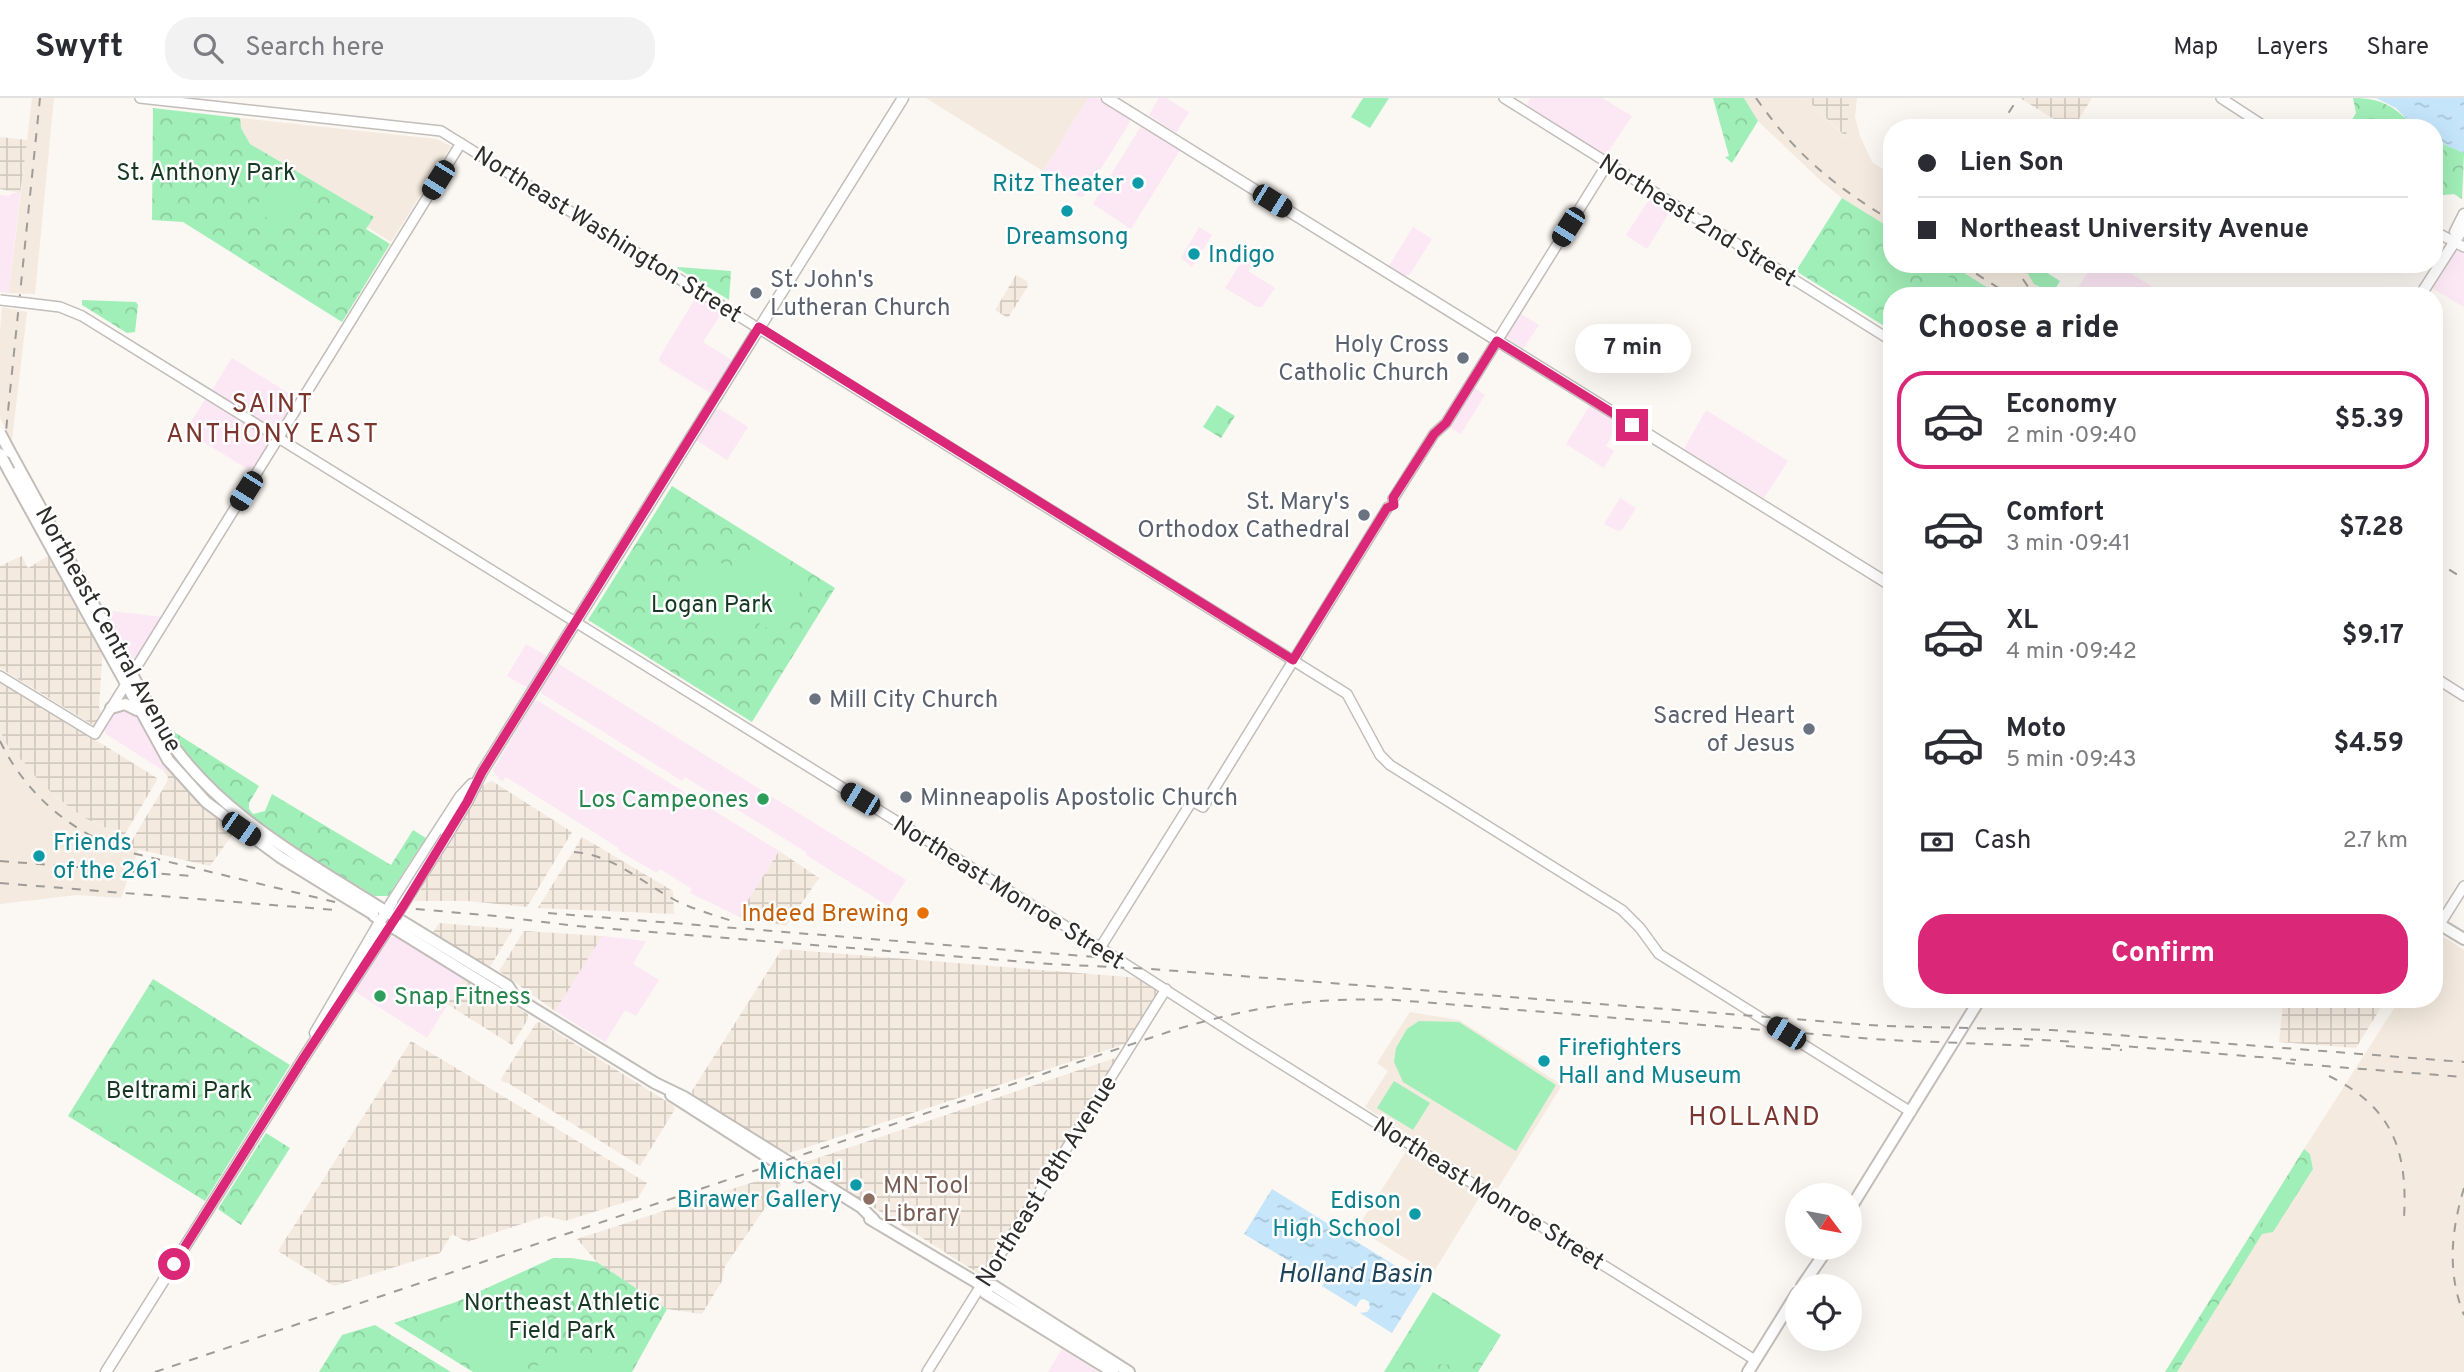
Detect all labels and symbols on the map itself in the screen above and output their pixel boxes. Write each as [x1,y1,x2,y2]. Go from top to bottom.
street label: Northeast Washington Street [467,141,747,331]
street label: Northeast 2nd Street [1593,149,1801,295]
car [418,157,459,203]
park label: St. Anthony Park [116,159,296,189]
place label: Ritz Theater [992,170,1124,200]
marker: Ritz Theater [1130,175,1146,191]
car [1249,181,1296,221]
marker: Dreamsong [1059,203,1075,219]
car [1548,204,1589,250]
place label: Dreamsong [1006,223,1128,253]
place label: Indigo [1208,241,1275,271]
marker: Indigo [1186,246,1202,262]
place label: St. John's Lutheran Church [770,266,950,324]
marker: St. John's Lutheran Church [748,285,764,301]
callout: 7 min [1574,324,1690,372]
place label: Holy Cross Catholic Church [1278,331,1449,389]
marker: Holy Cross Catholic Church [1455,350,1471,366]
district label: SAINT ANTHONY EAST [166,389,380,452]
route end [1616,409,1648,441]
car [226,468,267,514]
place label: St. Mary's Orthodox Cathedral [1137,488,1350,546]
street label: Northeast Central Avenue [27,502,187,758]
marker: St. Mary's Orthodox Cathedral [1356,507,1372,523]
park label: Logan Park [651,591,773,621]
place label: Mill City Church [829,686,998,716]
marker: Mill City Church [807,691,823,707]
place label: Sacred Heart of Jesus [1653,702,1795,760]
marker: Sacred Heart of Jesus [1801,721,1817,737]
car [837,779,884,819]
place label: Minneapolis Apostolic Church [920,784,1238,814]
place label: Los Campeones [578,786,749,816]
marker: Minneapolis Apostolic Church [898,789,914,805]
marker: Los Campeones [755,791,771,807]
car [218,808,265,850]
street label: Northeast Monroe Street [887,810,1129,977]
place label: Friends of the 261 [53,829,159,887]
marker: Friends of the 261 [31,848,47,864]
place label: Indeed Brewing [741,900,909,930]
marker: Indeed Brewing [915,905,931,921]
place label: Snap Fitness [394,983,531,1013]
marker: Snap Fitness [372,988,388,1004]
car [1763,1013,1810,1053]
place label: Firefighters Hall and Museum [1558,1034,1742,1092]
marker: Firefighters Hall and Museum [1536,1053,1552,1069]
street label: Northeast 18th Avenue [970,1071,1125,1293]
park label: Beltrami Park [106,1077,252,1107]
district label: HOLLAND [1688,1102,1822,1135]
street label: Northeast Monroe Street [1367,1111,1609,1278]
place label: Michael Birawer Gallery [677,1158,842,1216]
place label: MN Tool Library [883,1172,969,1230]
marker: Michael Birawer Gallery [848,1177,864,1193]
north arrow [1785,1183,1862,1260]
place label: Edison High School [1272,1187,1401,1245]
marker: MN Tool Library [861,1191,877,1207]
marker: Edison High School [1407,1206,1423,1222]
route start [158,1248,190,1280]
water label: Holland Basin [1278,1259,1432,1292]
park label: Northeast Athletic Field Park [464,1289,660,1347]

